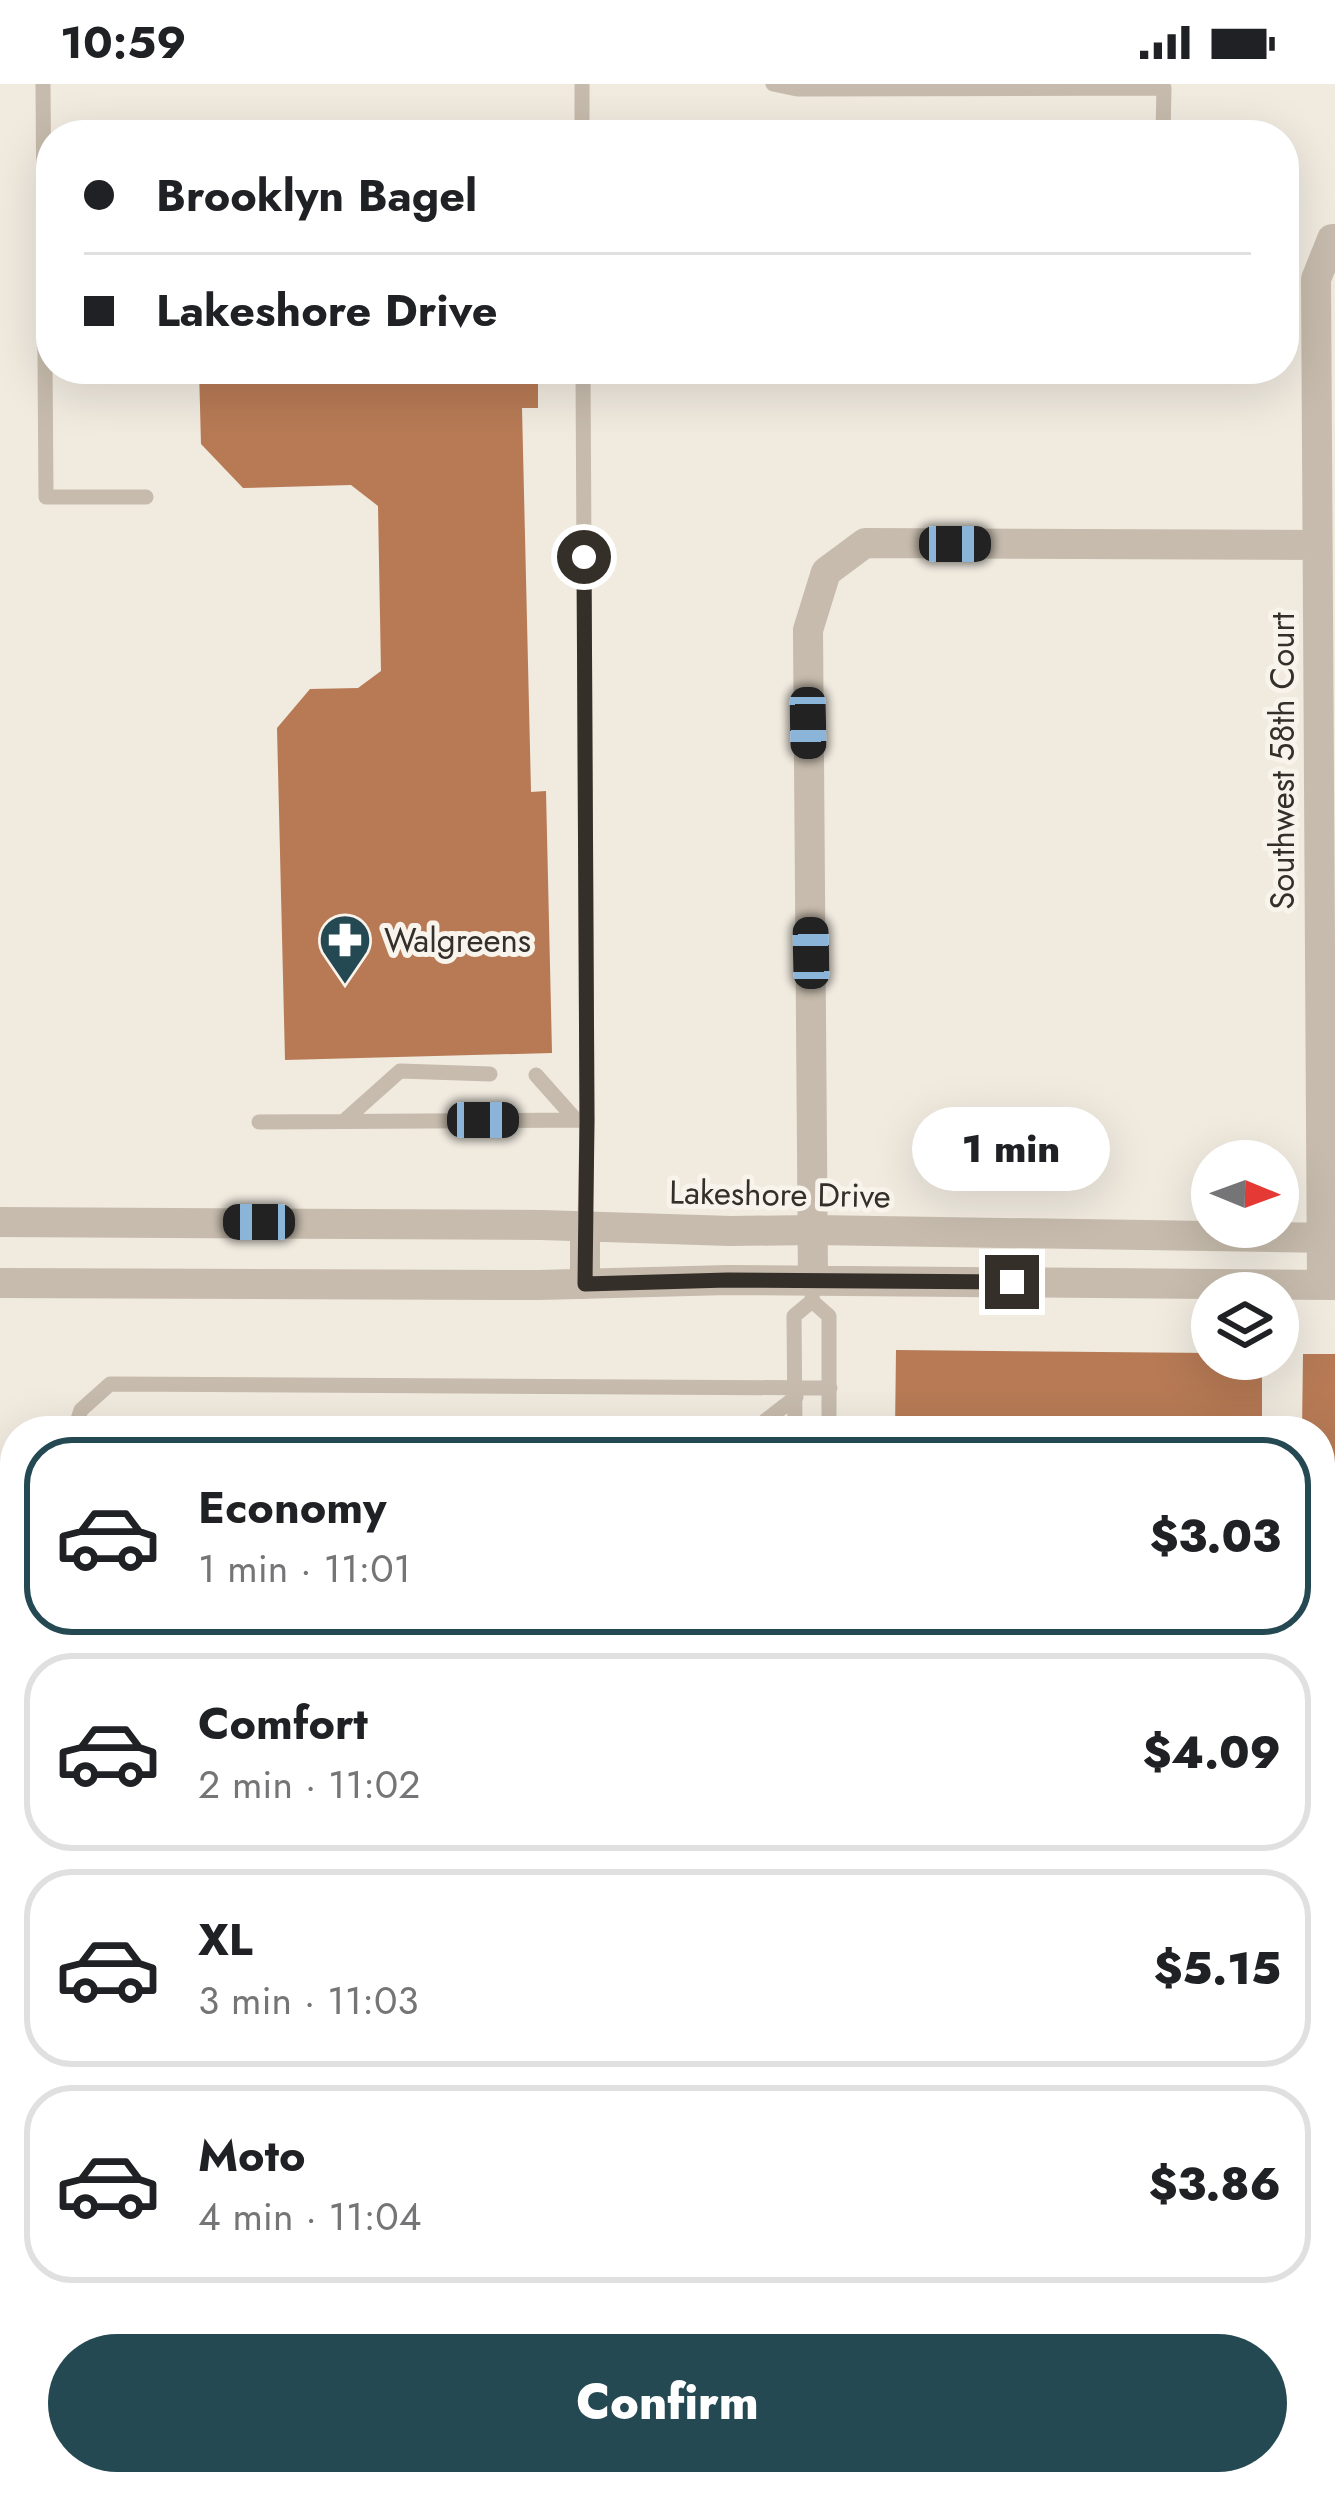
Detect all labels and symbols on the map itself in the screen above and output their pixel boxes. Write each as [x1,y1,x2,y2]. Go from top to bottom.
car [919,526,991,562]
route start [557,530,611,584]
street label: Southwest 58th Court [1259,612,1306,910]
car [789,687,827,759]
pharmacy icon: Walgreens [317,912,373,986]
place label: Walgreens [384,917,531,964]
car [792,917,830,989]
car [447,1102,519,1138]
callout: 1 min [913,1108,1111,1192]
north arrow [1191,1140,1299,1248]
street label: Lakeshore Drive [669,1169,891,1219]
car [223,1204,295,1240]
route end [985,1255,1039,1309]

